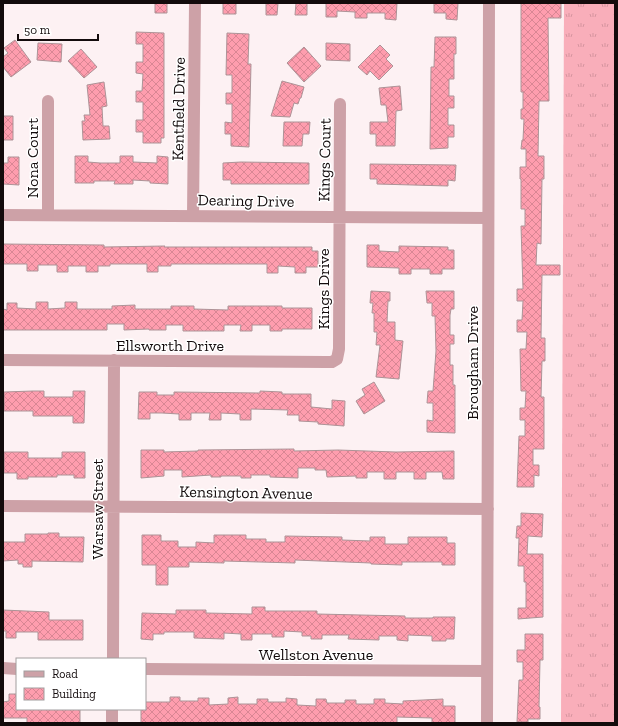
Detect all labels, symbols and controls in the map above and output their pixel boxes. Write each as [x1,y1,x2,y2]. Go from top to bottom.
scale bar [18,16,98,42]
text: 50 m [24,23,51,37]
street label: Kentfield Drive [168,57,189,161]
street label: Nona Court [23,118,42,198]
street label: Kings Court [314,118,335,202]
street label: Dearing Drive [197,190,295,211]
street label: Kings Drive [314,249,333,330]
street label: Brougham Drive [463,306,482,420]
street label: Ellsworth Drive [116,336,224,355]
street label: Warsaw Street [88,459,107,559]
street label: Kensington Avenue [179,482,313,503]
street label: Wellston Avenue [259,645,373,664]
legend [16,658,146,710]
text: Road [52,667,78,681]
text: Building [52,687,96,701]

